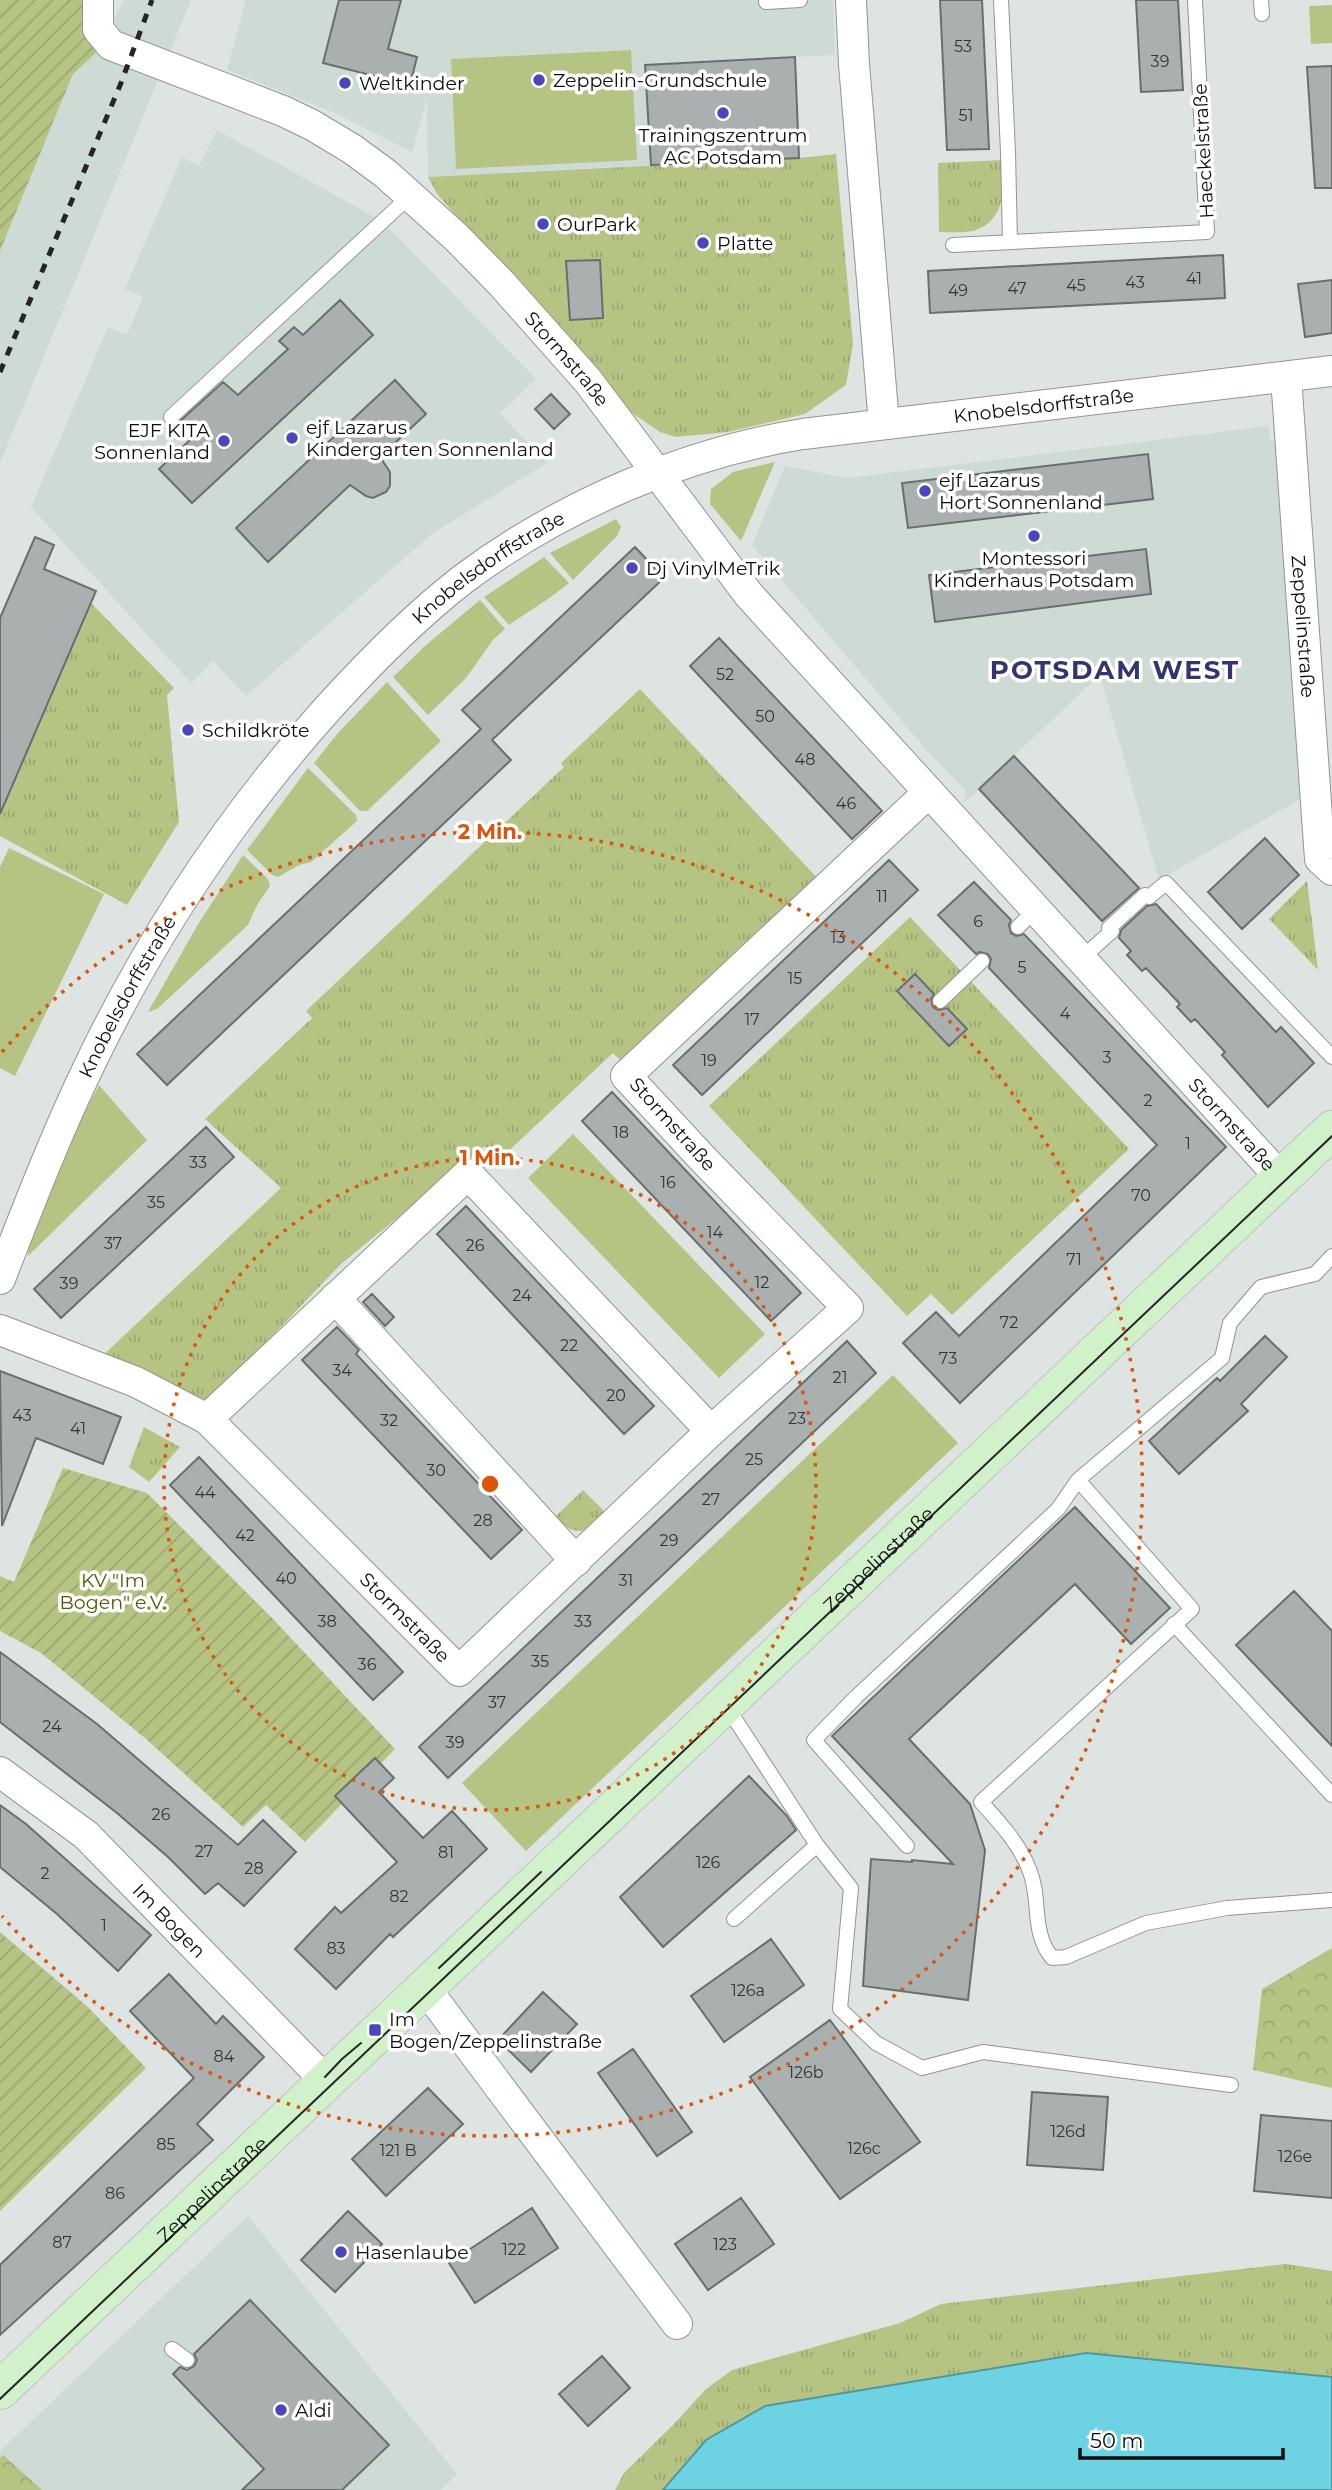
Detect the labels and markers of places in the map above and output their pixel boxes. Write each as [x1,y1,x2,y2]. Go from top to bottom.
place label: Zeppelin-Grundschule [553,69,767,92]
place label: Weltkinder [359,72,465,95]
marker: Zeppelin-Grundschule [531,72,547,88]
marker: Weltkinder [337,75,353,91]
marker: Trainingszentrum AC Potsdam [715,105,731,121]
place label: Trainingszentrum AC Potsdam [638,124,808,169]
place label: OurPark [557,213,637,236]
marker: OurPark [535,216,551,232]
place label: Platte [717,232,773,255]
marker: Platte [695,235,711,251]
place label: ejf Lazarus Kindergarten Sonnenland [306,416,554,461]
place label: EJF KITA Sonnenland [94,419,210,464]
marker: ejf Lazarus Kindergarten Sonnenland [284,430,300,446]
marker: EJF KITA Sonnenland [216,433,232,449]
place label: ejf Lazarus Hort Sonnenland [939,469,1103,514]
marker: ejf Lazarus Hort Sonnenland [917,483,933,499]
marker: Montessori Kinderhaus Potsdam [1026,528,1042,544]
place label: Montessori Kinderhaus Potsdam [934,547,1134,592]
place label: Dj VinylMeTrik [646,557,781,580]
marker: Dj VinylMeTrik [624,560,640,576]
place label: Schildkröte [202,719,310,742]
marker: Schildkröte [180,722,196,738]
centre of rings [478,1472,502,1496]
place label: Im Bogen/Zeppelinstraße [389,2008,602,2053]
marker: Im Bogen/Zeppelinstraße [367,2022,383,2038]
place label: Hasenlaube [355,2241,469,2264]
marker: Hasenlaube [333,2244,349,2260]
place label: Aldi [295,2399,332,2422]
marker: Aldi [273,2402,289,2418]

